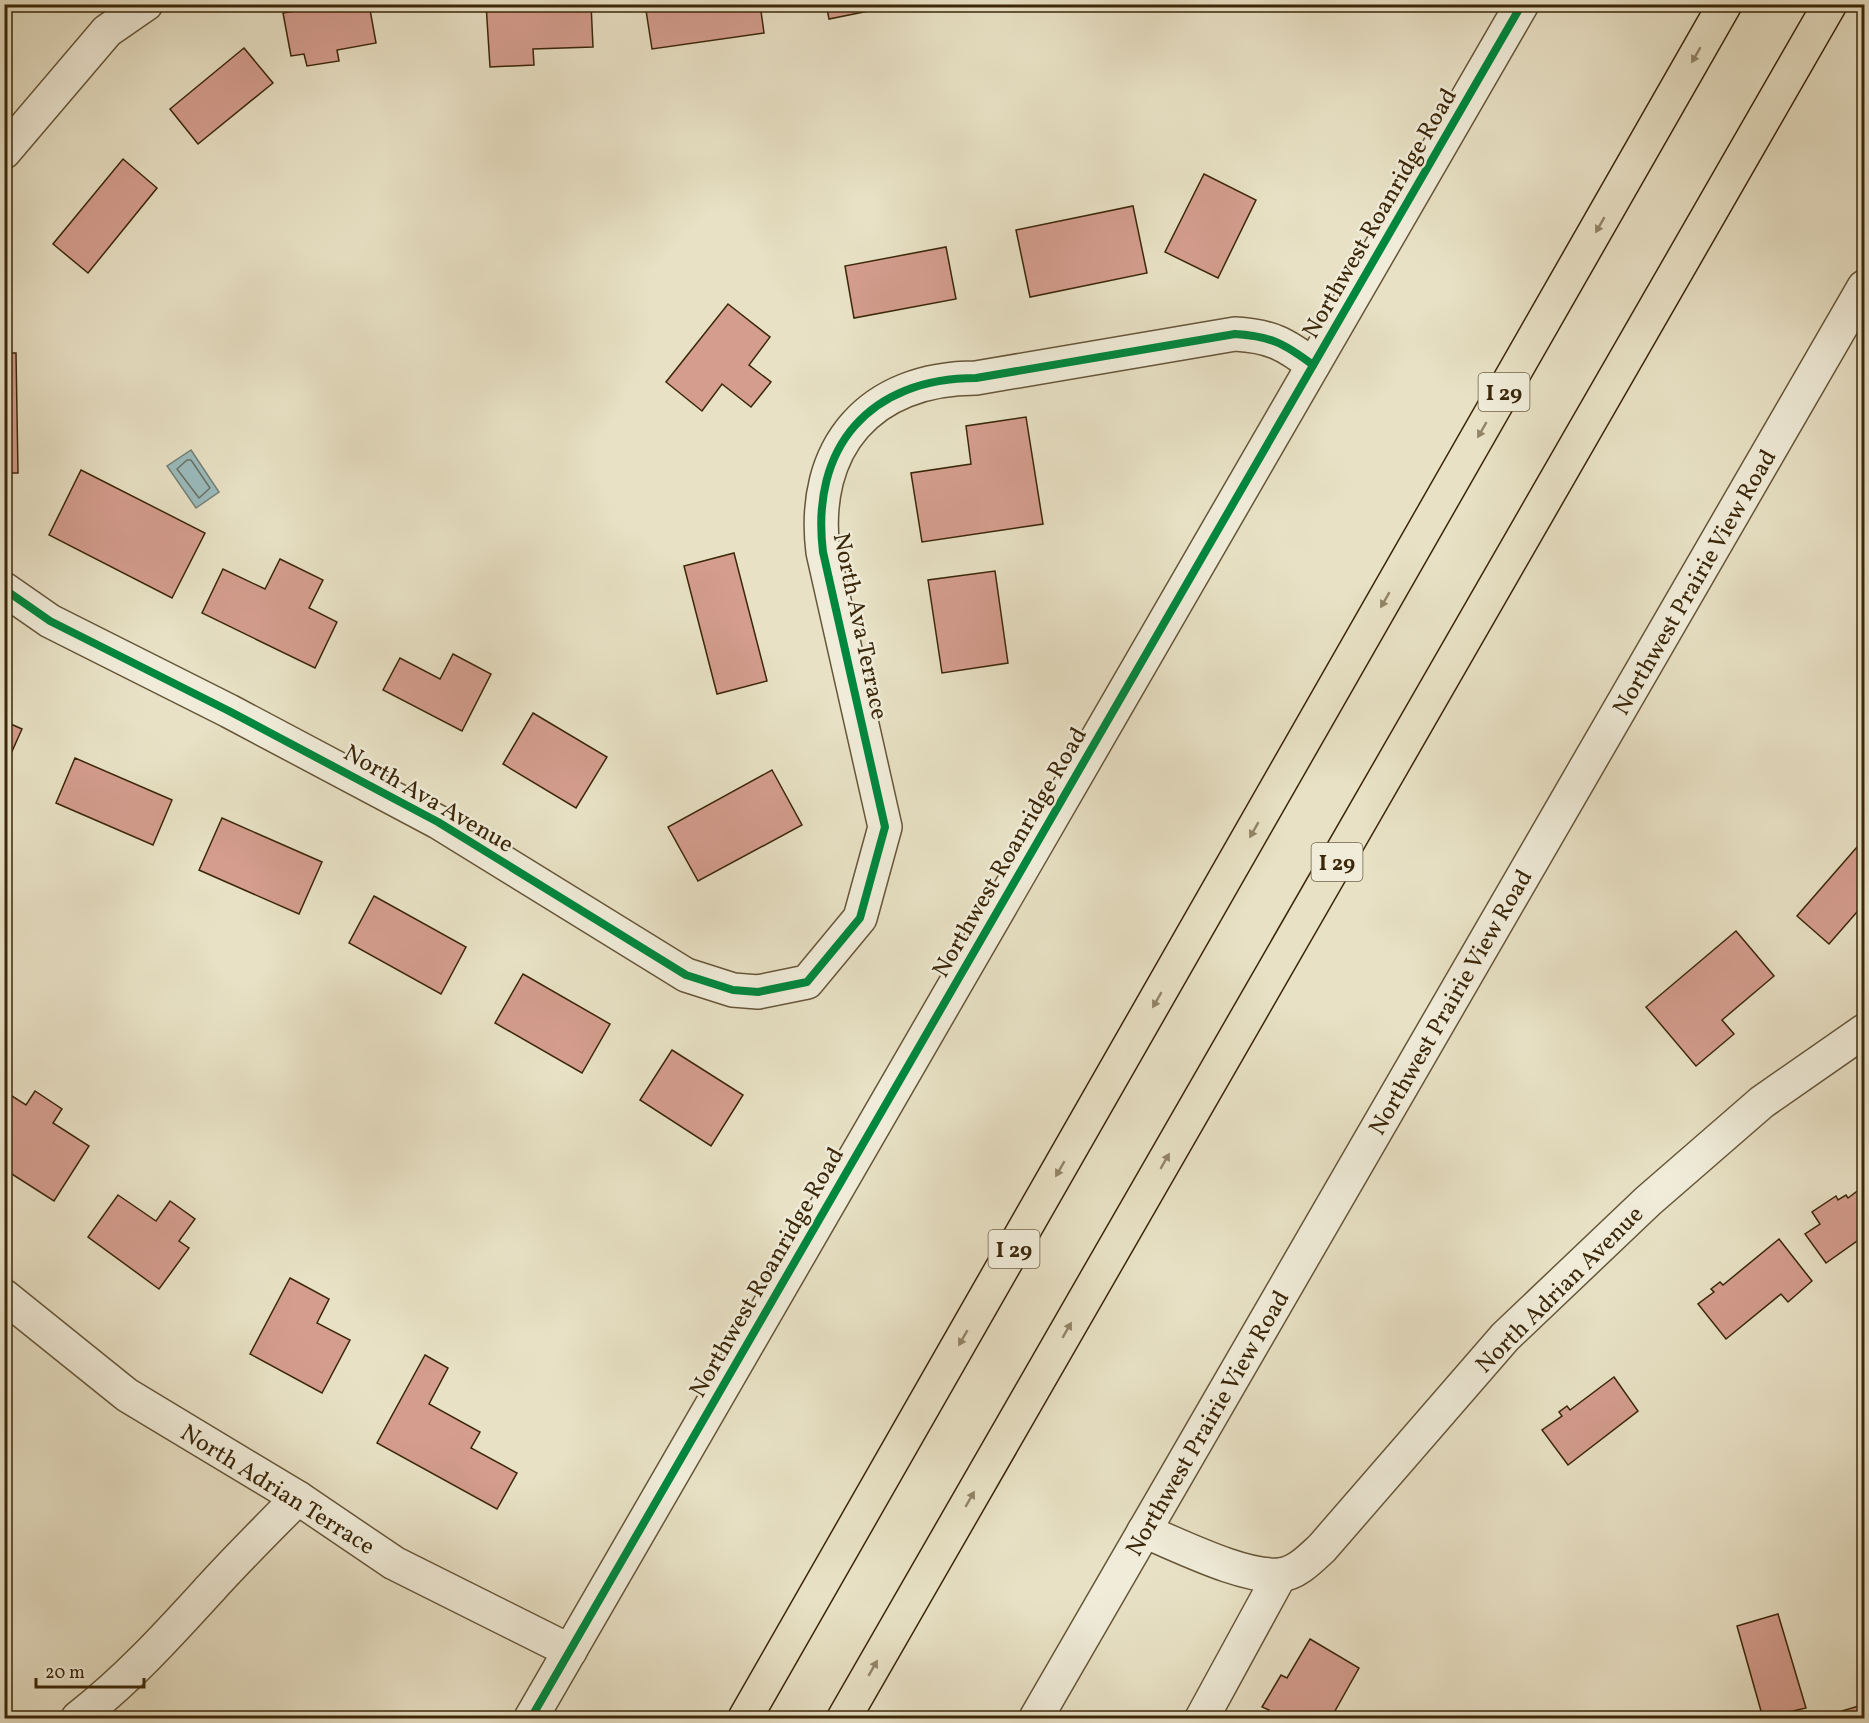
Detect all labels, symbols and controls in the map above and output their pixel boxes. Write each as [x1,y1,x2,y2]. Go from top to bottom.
one-way arrow [1691,47,1702,63]
street label: Northwest Roanridge Road [1295,83,1466,345]
one-way arrow [1595,217,1605,234]
road number: I 29 [1478,373,1530,411]
one-way arrow [1477,422,1487,439]
street label: Northwest Prairie View Road [1606,444,1786,722]
street label: North Ava Terrace [823,530,895,723]
one-way arrow [1380,592,1391,608]
street label: Northwest Roanridge Road [925,722,1096,984]
street label: North Ava Avenue [337,737,519,862]
one-way arrow [1249,822,1259,839]
road number: I 29 [1312,843,1362,881]
street label: Northwest Prairie View Road [1362,864,1542,1142]
one-way arrow [1152,992,1162,1009]
street label: Northwest Roanridge Road [682,1142,853,1404]
one-way arrow [1159,1153,1170,1169]
one-way arrow [1055,1161,1065,1178]
street label: North Adrian Avenue [1469,1199,1652,1382]
road number: I 29 [988,1230,1040,1268]
street label: Northwest Prairie View Road [1119,1285,1299,1563]
one-way arrow [1062,1322,1073,1338]
one-way arrow [958,1330,968,1347]
street label: North Adrian Terrace [173,1417,381,1564]
one-way arrow [965,1490,975,1507]
scale bar [36,1651,144,1689]
one-way arrow [868,1659,878,1676]
text: 20 m [45,1661,85,1686]

